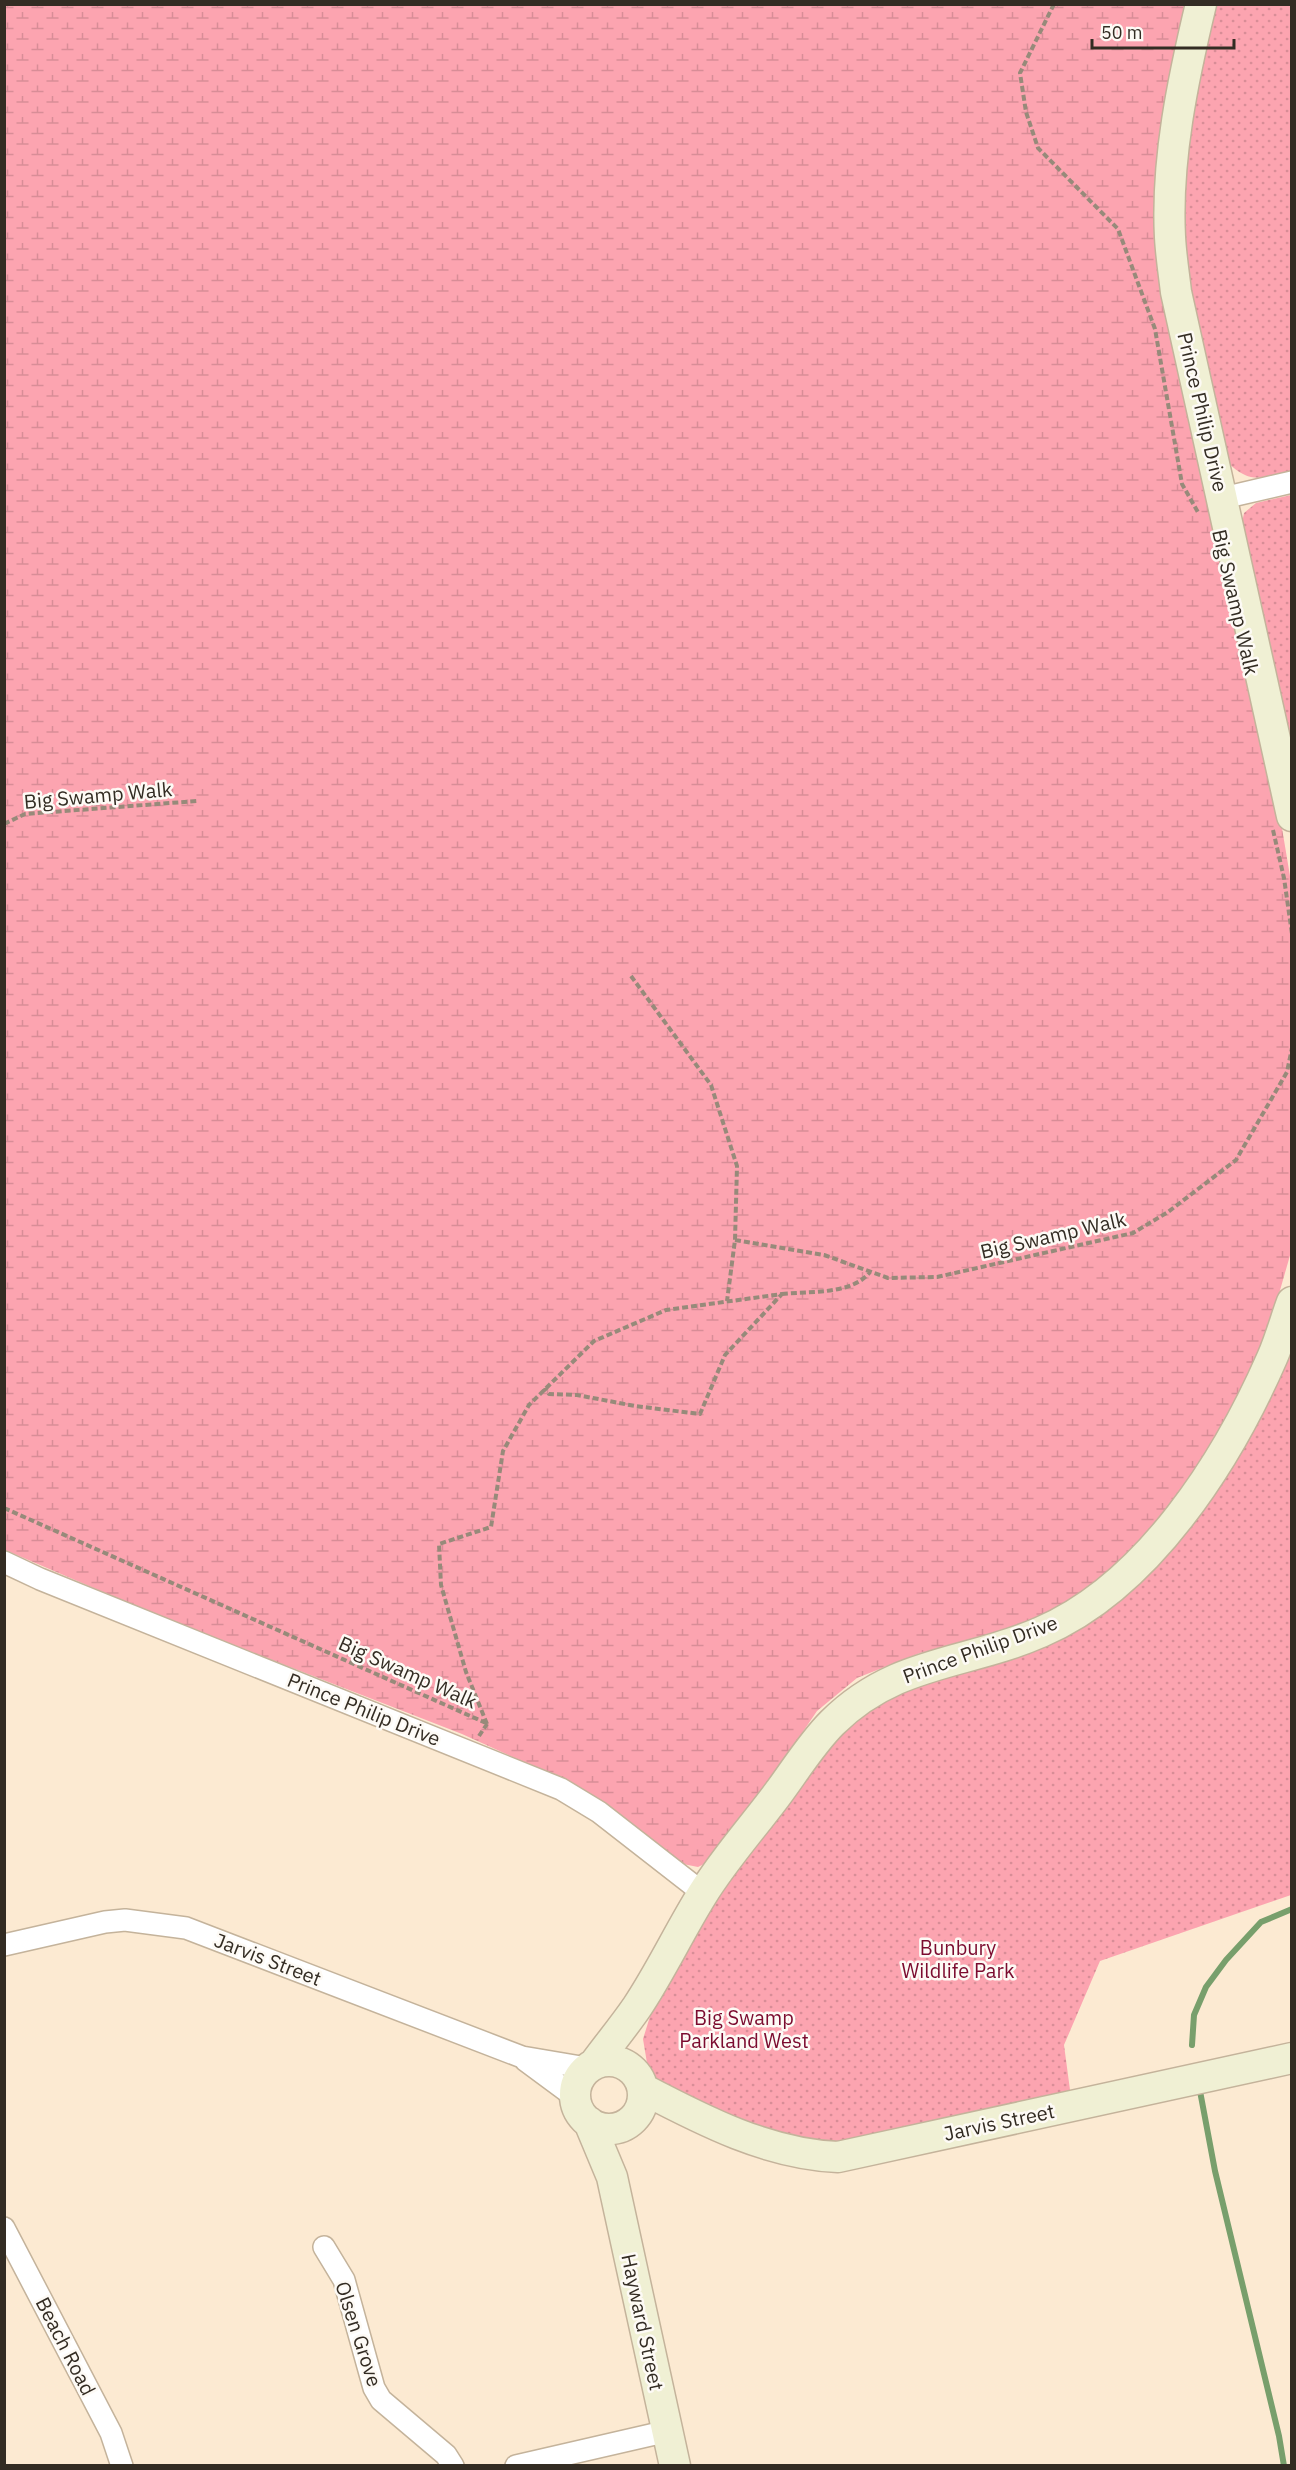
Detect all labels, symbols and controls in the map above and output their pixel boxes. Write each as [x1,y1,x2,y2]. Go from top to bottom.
scale bar [1092,12,1234,50]
text: 50 m [1101,21,1143,44]
street label: Prince Philip Drive [1172,330,1234,494]
street label: Big Swamp Walk [1206,526,1266,678]
street label: Big Swamp Walk [23,775,174,815]
street label: Big Swamp Walk [977,1205,1129,1265]
street label: Prince Philip Drive [899,1608,1061,1690]
street label: Big Swamp Walk [334,1629,482,1715]
street label: Prince Philip Drive [283,1666,445,1752]
street label: Jarvis Street [211,1926,325,1992]
park label: Bunbury Wildlife Park [902,1934,1015,1984]
park label: Big Swamp Parkland West [679,2004,809,2054]
street label: Jarvis Street [941,2097,1057,2147]
street label: Hayward Street [615,2251,671,2393]
street label: Olsen Grove [329,2278,389,2390]
street label: Beach Road [30,2292,102,2400]

